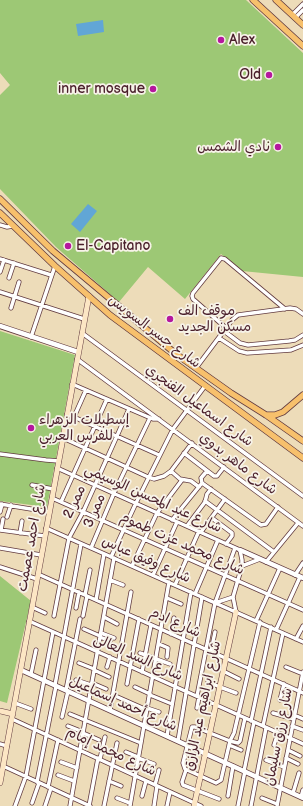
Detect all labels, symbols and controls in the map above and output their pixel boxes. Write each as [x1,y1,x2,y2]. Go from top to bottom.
place label: Alex [229,32,255,48]
marker: Alex [216,35,226,45]
place label: Old [239,67,261,83]
marker: Old [264,70,274,80]
place label: inner mosque [58,81,145,97]
marker: inner mosque [148,84,158,94]
place label: نادي الشمس [197,139,270,155]
marker: نادي الشمس [273,142,283,152]
place label: El-Capitano [76,238,150,254]
marker: El-Capitano [63,241,73,251]
street label: شارع جسر السويس [104,292,204,372]
place label: موقف الف مسكن الجديد [178,303,251,336]
marker: موقف الف مسكن الجديد [165,314,175,324]
street label: شارع اسماعيل الفنجري [142,361,256,451]
place label: إسطبلات الزهراء للفرس العربي [39,412,129,444]
marker: إسطبلات الزهراء للفرس العربي [26,423,36,433]
street label: شارع ماهر بدوي [196,429,280,499]
street label: شارع عبد المحسن الوسيمي [82,461,224,537]
street label: شارع احمد عصمت [14,483,50,593]
street label: ممر 2 [60,483,90,521]
street label: ممر 3 [80,492,110,530]
street label: شارع محمد عزت طموم [117,509,247,579]
street label: شارع وفيق عباس [99,533,193,587]
street label: شارع ادم [147,604,203,642]
street label: شارع السد العالى [91,631,185,685]
street label: شارع ابراهيم عبد الرازق [181,639,225,773]
street label: شارع أحمد إسماعيل [67,673,179,735]
street label: شارع رزق سليمان [261,687,297,787]
street label: شارع محمد إمام [63,724,159,780]

